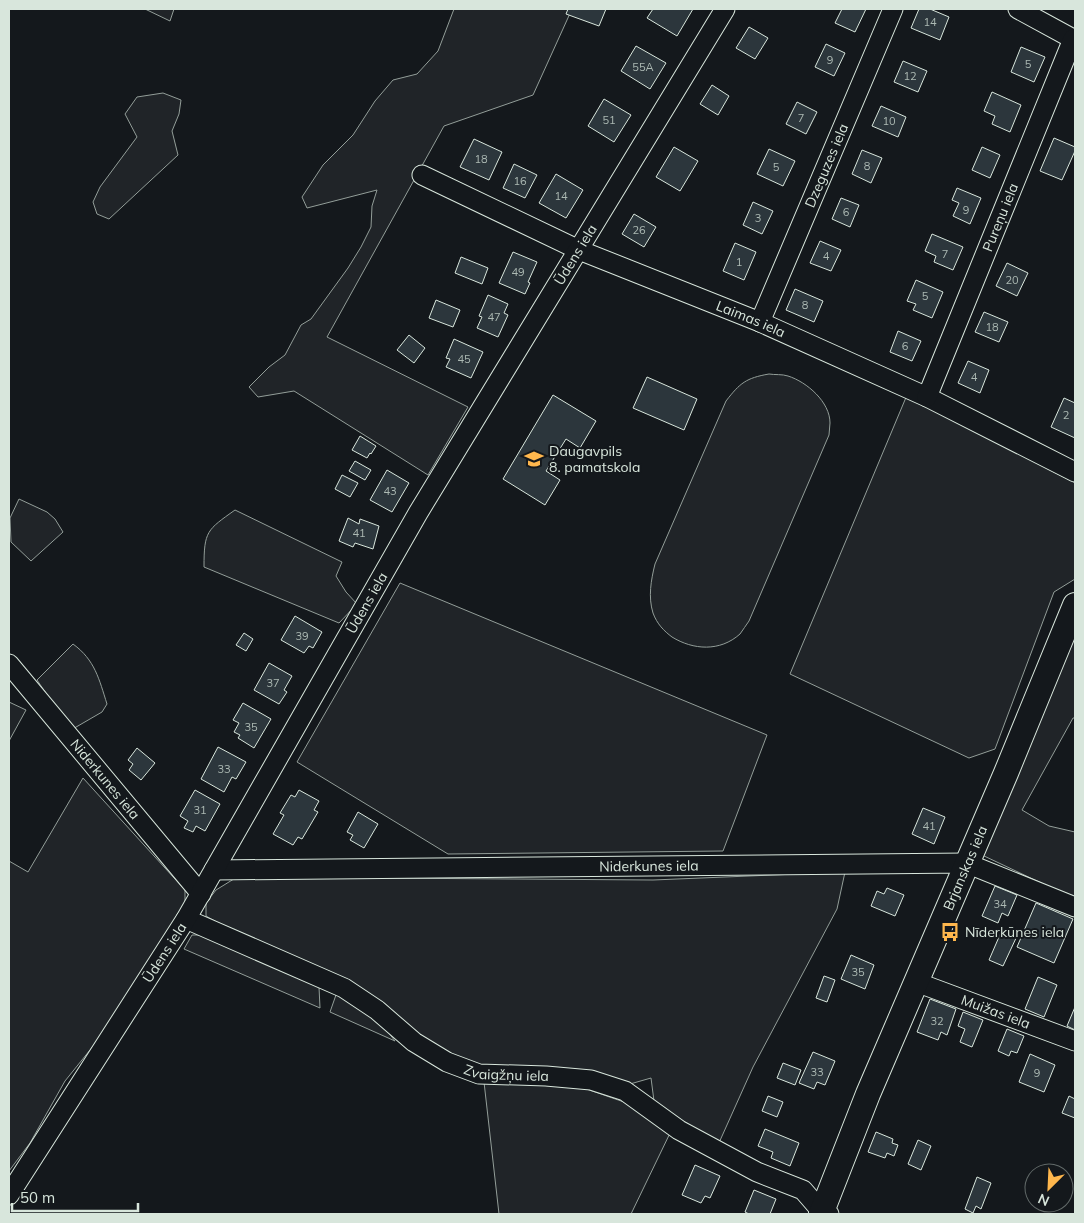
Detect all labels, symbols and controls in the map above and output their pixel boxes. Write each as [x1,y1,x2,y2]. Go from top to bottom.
house number: 14 [923,15,937,29]
house number: 9 [827,53,833,67]
house number: 5 [1025,57,1032,71]
house number: 55A [632,60,654,74]
house number: 12 [903,69,917,83]
house number: 7 [798,111,804,125]
house number: 51 [602,113,616,127]
house number: 10 [882,114,896,128]
street label: Dzeguzes iela [801,121,852,210]
house number: 18 [474,152,488,166]
house number: 8 [864,159,871,173]
house number: 5 [773,160,780,174]
house number: 16 [513,174,527,188]
street label: Pureņu iela [978,180,1022,254]
house number: 14 [554,189,568,203]
house number: 9 [963,203,969,217]
house number: 6 [843,205,850,219]
house number: 3 [755,211,761,225]
street label: Ūdens iela [550,221,601,288]
house number: 26 [632,223,646,237]
house number: 7 [942,247,948,261]
house number: 4 [823,249,830,263]
house number: 1 [736,255,742,269]
house number: 49 [511,265,525,279]
house number: 20 [1005,273,1019,287]
house number: 5 [922,289,929,303]
street label: Laimas iela [713,296,788,341]
house number: 8 [802,298,809,312]
house number: 47 [487,310,501,324]
house number: 18 [985,320,999,334]
house number: 6 [902,339,909,353]
house number: 45 [457,352,471,366]
house number: 4 [971,370,978,384]
house number: 2 [1063,408,1070,422]
place label: Daugavpils 8. pamatskola [549,442,640,476]
school or university icon: Daugavpils 8. pamatskola [523,448,545,470]
house number: 43 [383,484,397,498]
house number: 41 [352,526,366,540]
street label: Ūdens iela [342,569,391,637]
house number: 39 [295,629,309,643]
house number: 37 [266,676,280,690]
house number: 35 [244,720,258,734]
street label: Niderkunes iela [66,735,144,823]
house number: 33 [217,762,231,776]
house number: 31 [193,803,207,817]
house number: 41 [922,819,936,833]
street label: Brjanskas iela [939,823,991,913]
street label: Niderkunes iela [599,856,699,875]
house number: 34 [993,897,1007,911]
street label: Ūdens iela [139,919,190,986]
bus stop icon: Nīderkūnes iela [939,921,961,943]
place label: Nīderkūnes iela [965,923,1064,941]
house number: 35 [851,965,865,979]
street label: Muižas iela [959,991,1033,1033]
house number: 32 [930,1014,944,1028]
street label: Zvaigžņu iela [461,1060,549,1085]
house number: 33 [810,1065,824,1079]
house number: 9 [1034,1066,1040,1080]
north arrow [1024,1163,1074,1213]
scale bar [12,1180,139,1212]
text: 50 m [20,1188,55,1207]
text: N [1035,1190,1052,1210]

